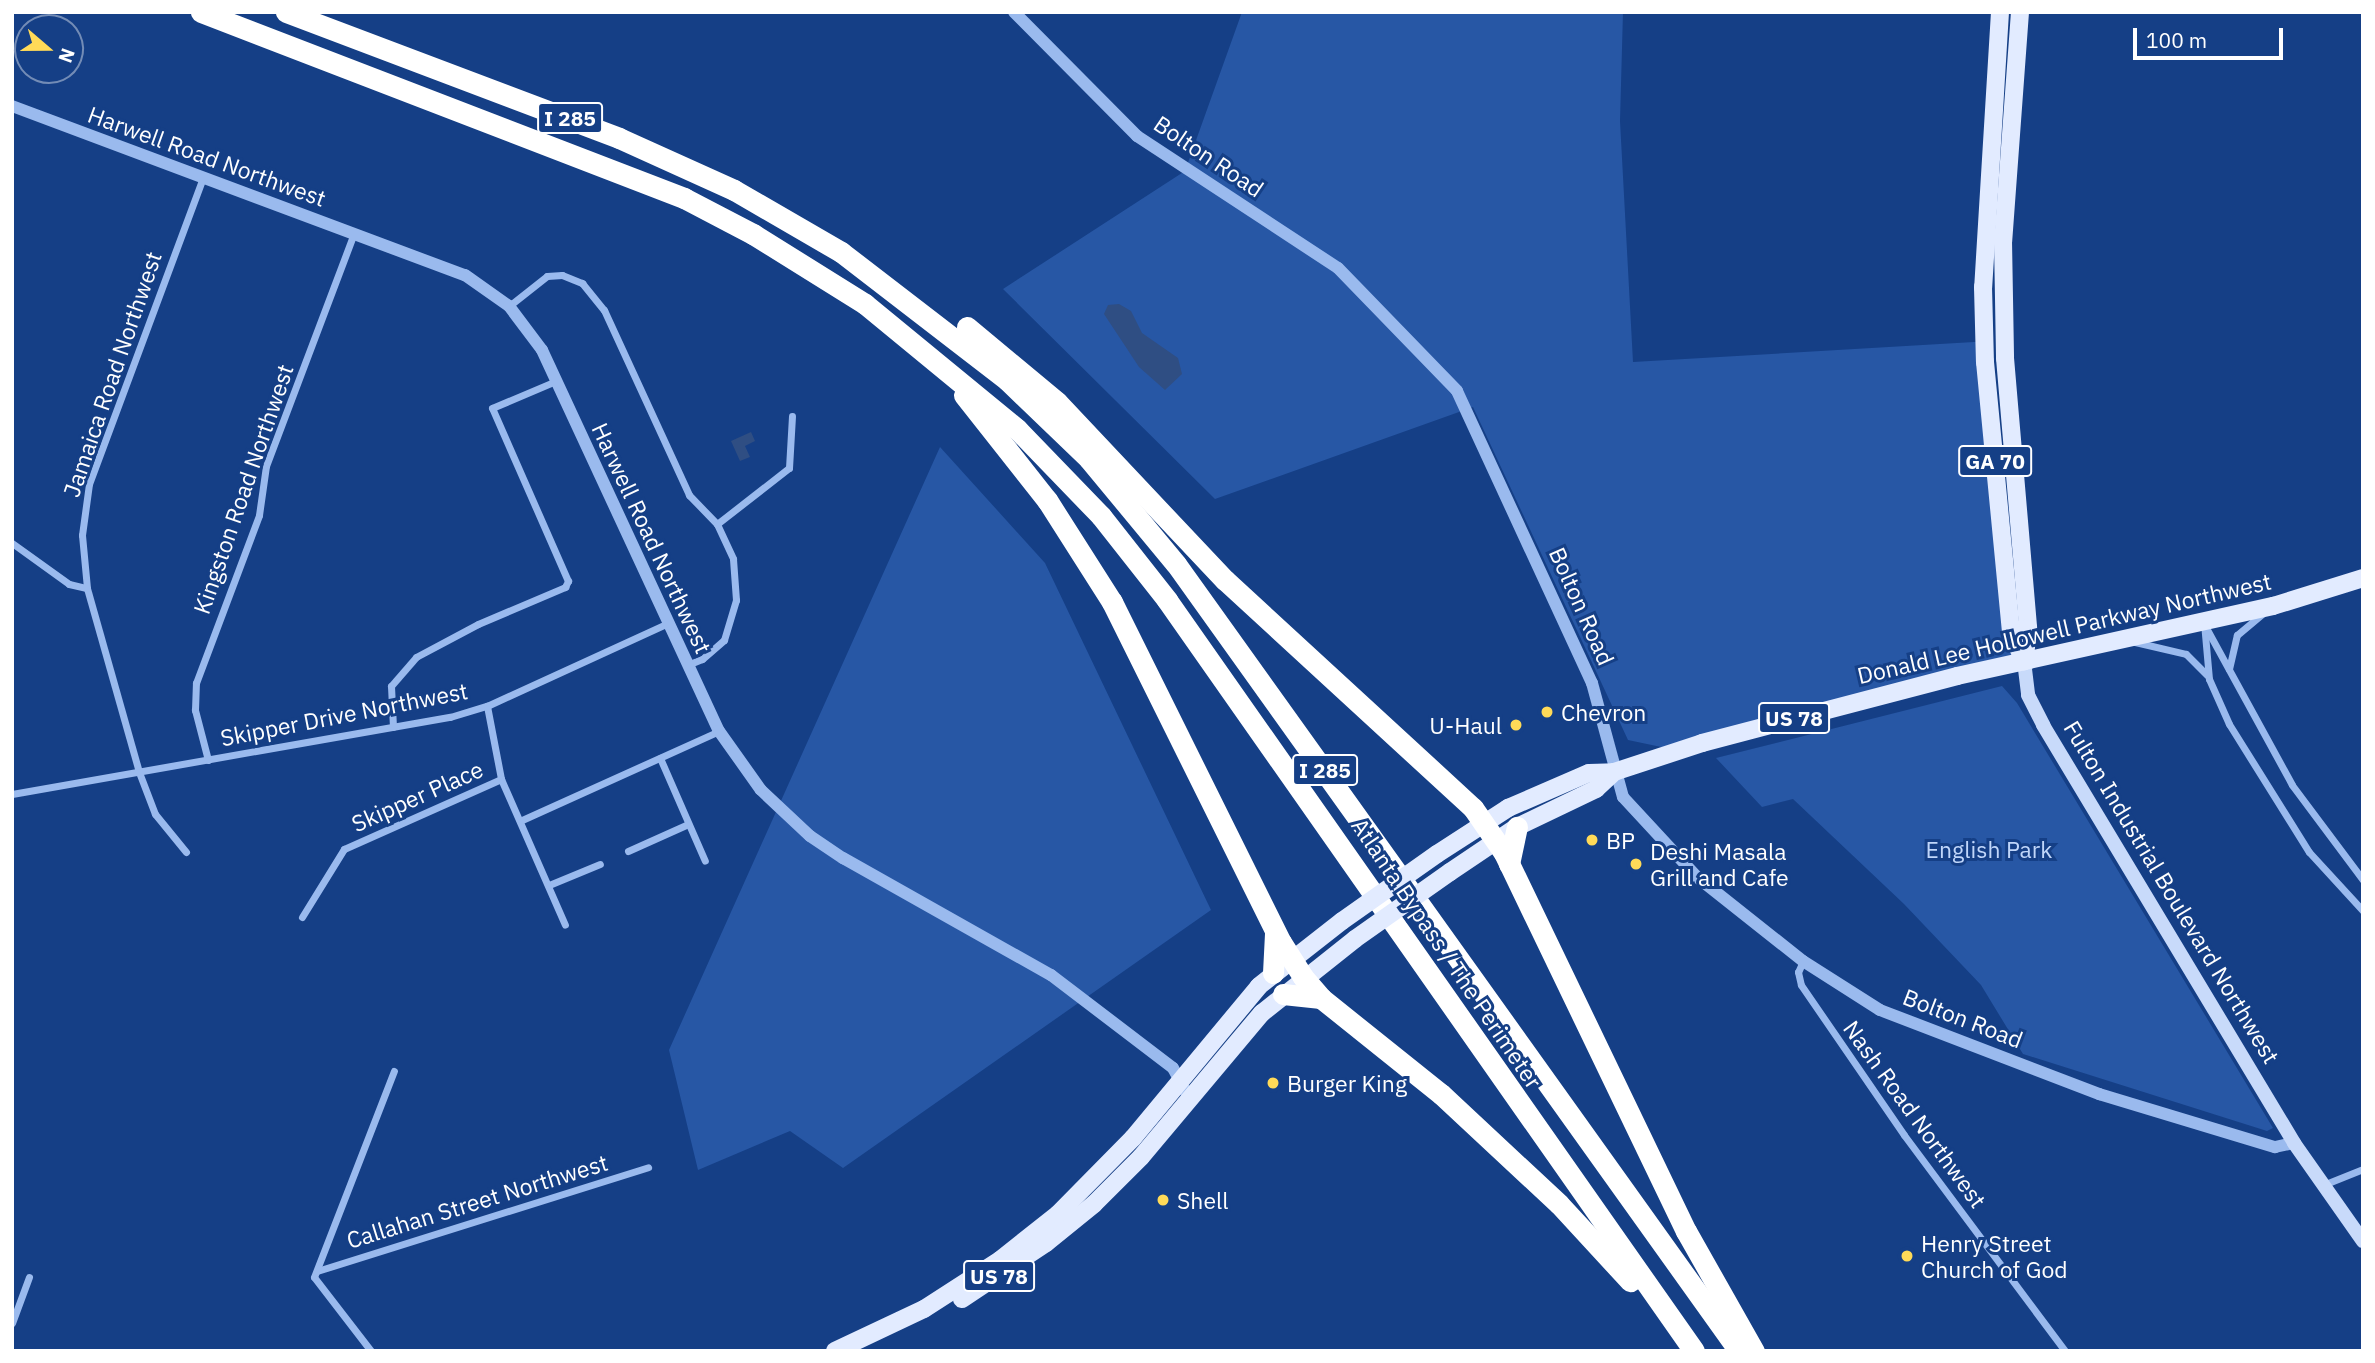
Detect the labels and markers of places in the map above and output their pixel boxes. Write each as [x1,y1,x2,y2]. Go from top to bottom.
place label: Chevron [1561,698,1646,726]
marker: Chevron [1539,704,1555,720]
place label: U-Haul [1429,711,1502,739]
marker: U-Haul [1508,717,1524,733]
place label: BP [1606,826,1635,854]
marker: BP [1584,832,1600,848]
place label: Deshi Masala Grill and Cafe [1650,837,1789,891]
marker: Deshi Masala Grill and Cafe [1628,856,1644,872]
place label: Burger King [1287,1069,1407,1097]
marker: Burger King [1265,1075,1281,1091]
place label: Shell [1177,1186,1228,1214]
marker: Shell [1155,1192,1171,1208]
place label: Henry Street Church of God [1921,1229,2068,1283]
marker: Henry Street Church of God [1899,1248,1915,1264]

